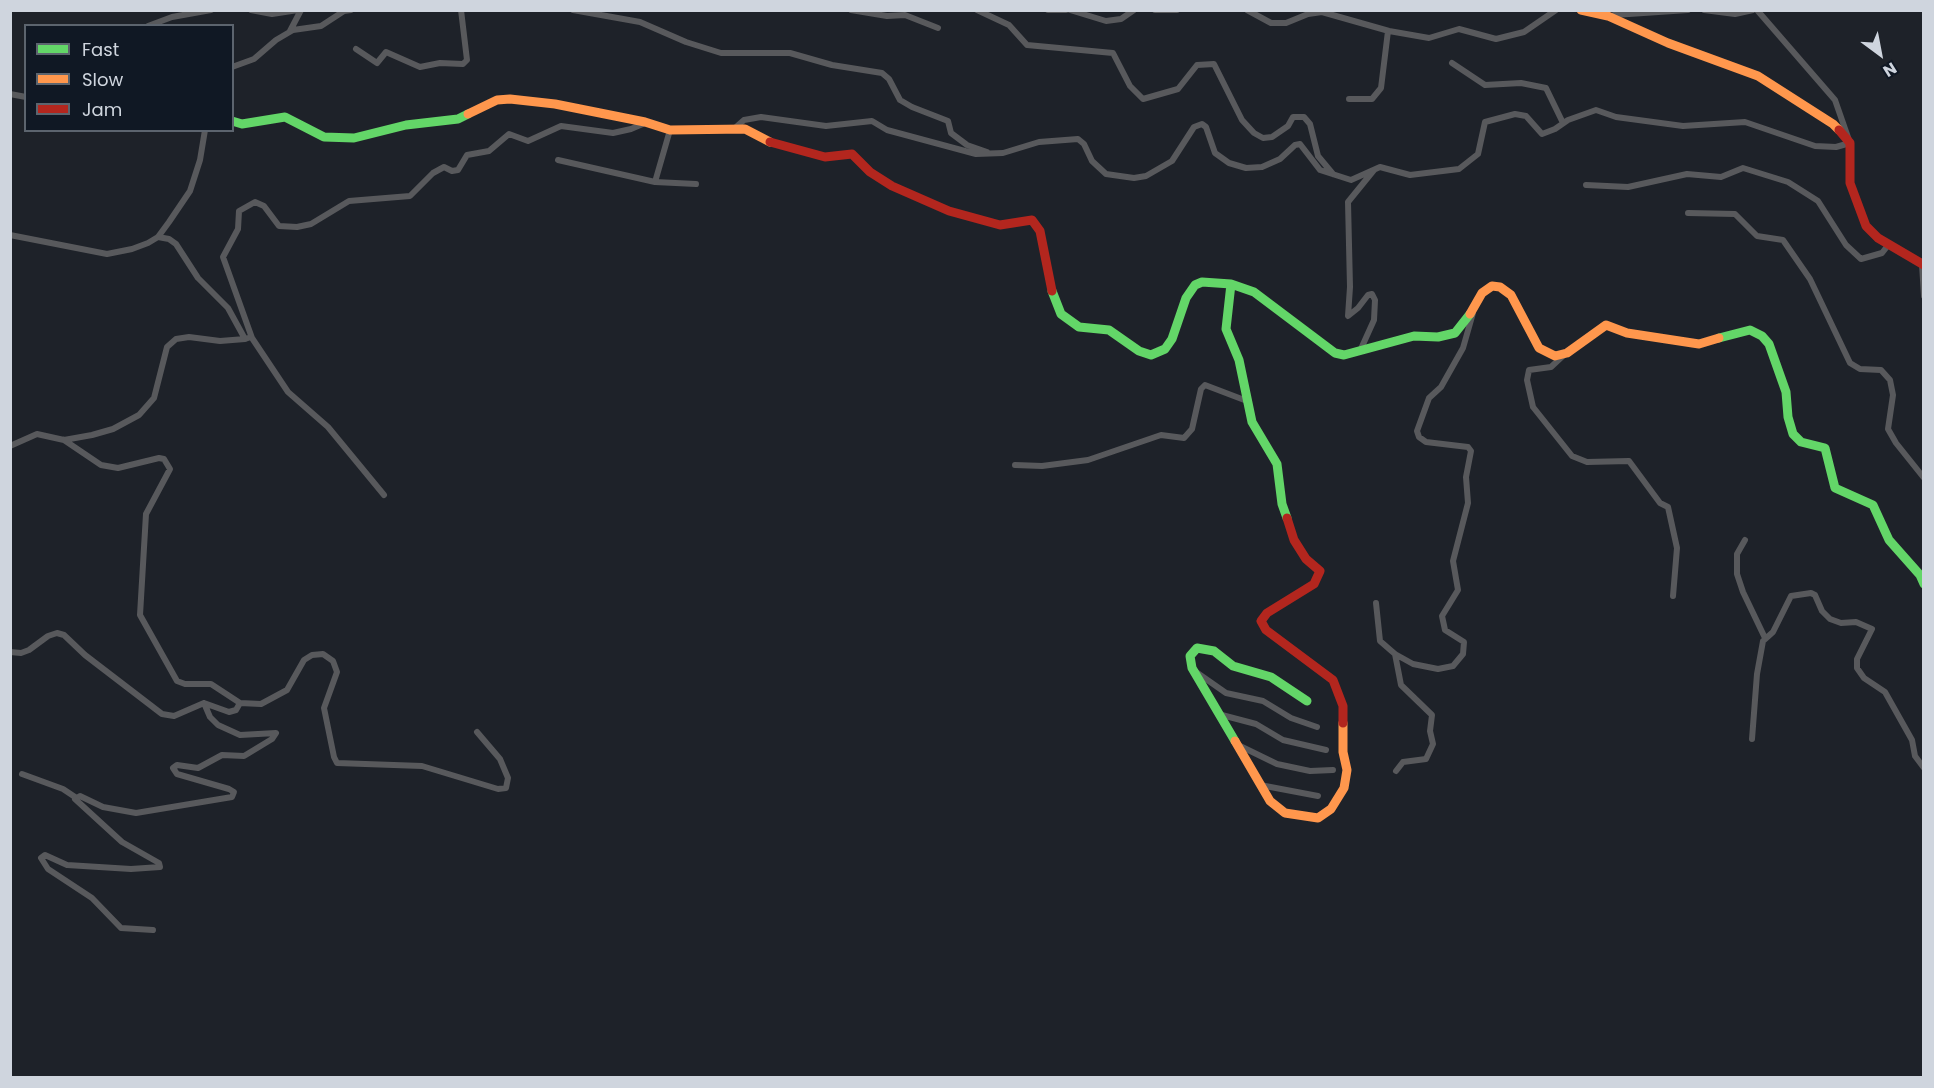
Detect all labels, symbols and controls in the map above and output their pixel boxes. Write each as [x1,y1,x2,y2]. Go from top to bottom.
legend [24,24,234,132]
north arrow [1850,24,1910,84]
text: Fast [82,37,119,62]
text: N [1879,57,1901,83]
text: Slow [82,67,123,92]
text: Jam [82,97,122,122]

